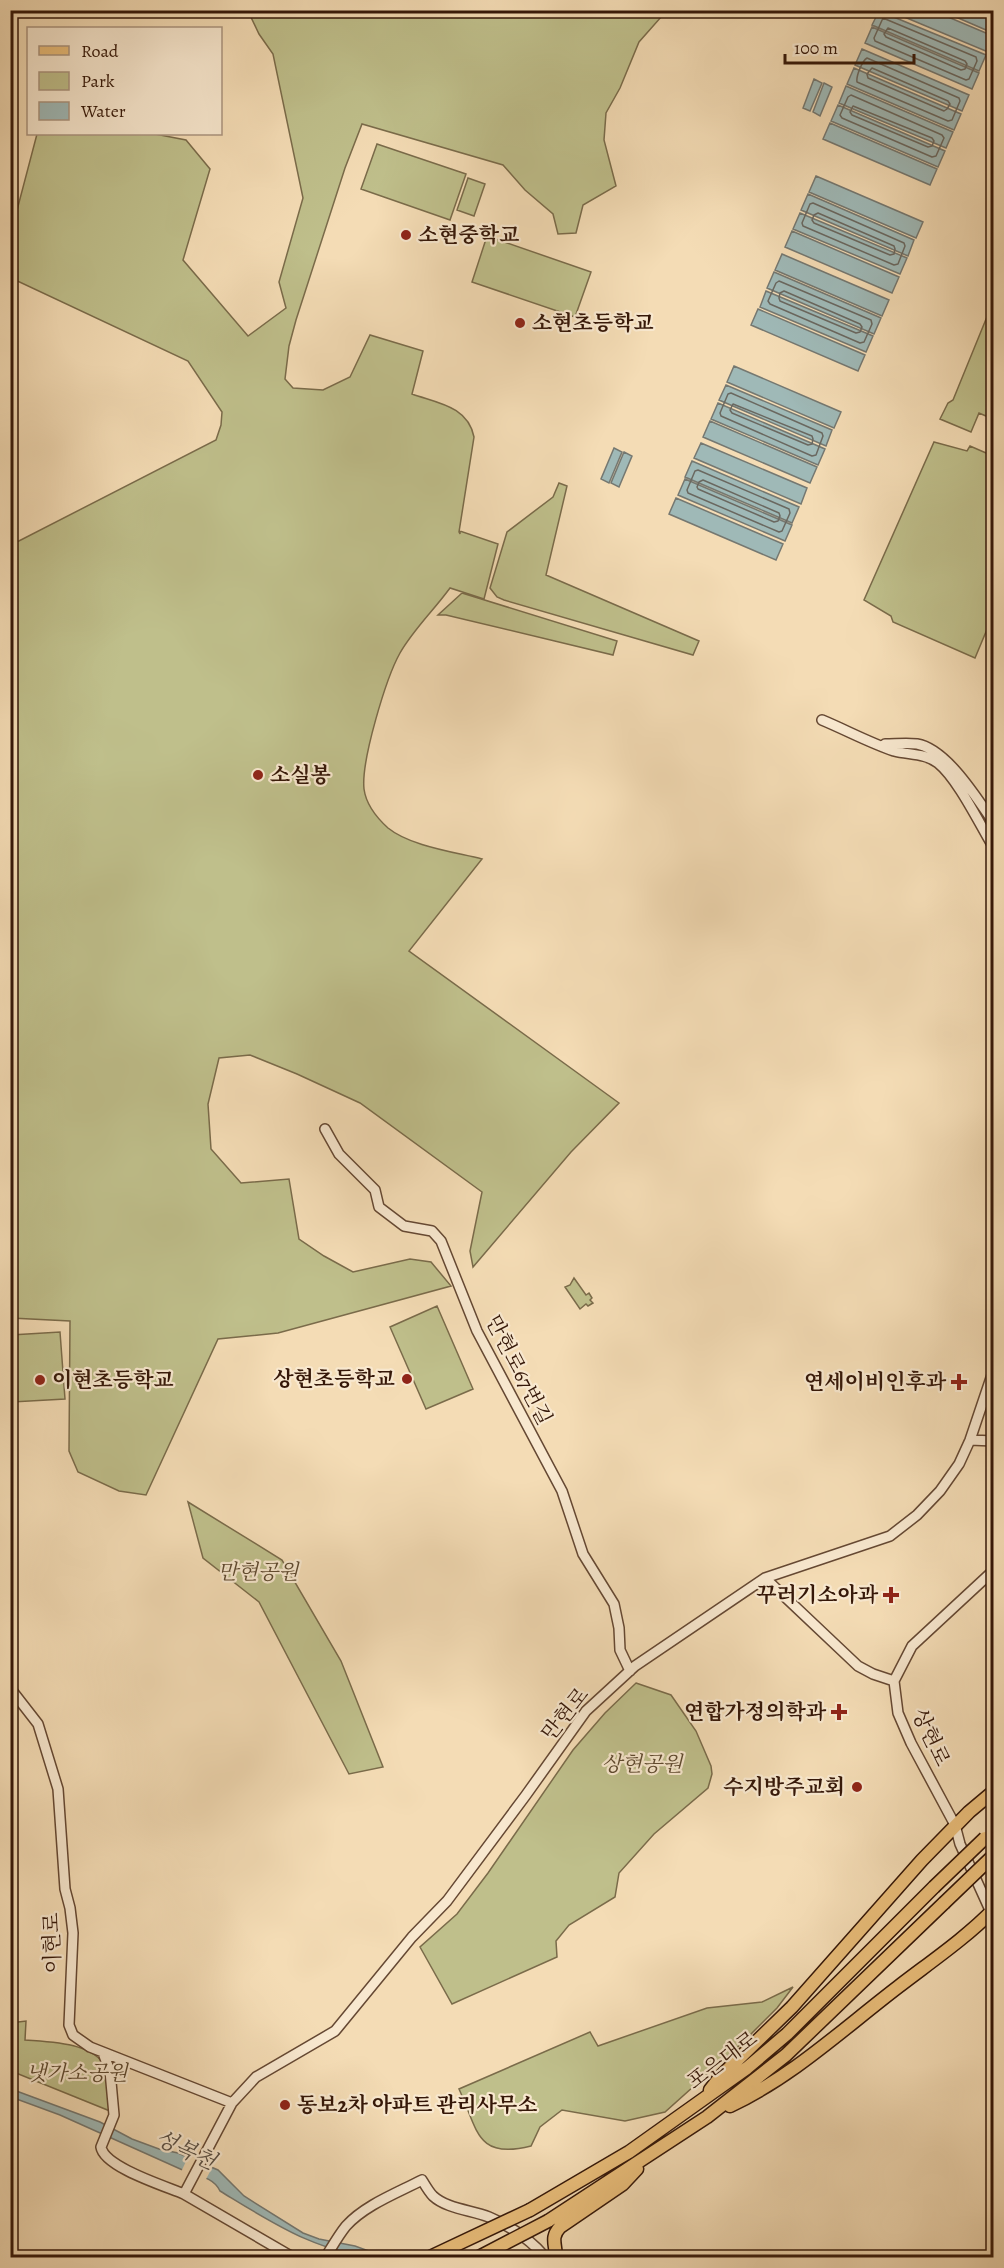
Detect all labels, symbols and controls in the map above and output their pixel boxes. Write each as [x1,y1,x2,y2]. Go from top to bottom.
legend [27,27,222,135]
scale bar [785,27,914,65]
text: 100 m [794,36,838,60]
text: Road [81,39,119,63]
text: Park [81,69,115,93]
text: Water [80,99,126,123]
place label: 소현중학교 [418,221,519,249]
marker: 소현중학교 [399,228,413,242]
place label: 소현초등학교 [532,309,654,337]
marker: 소현초등학교 [513,316,527,330]
place label: 소실봉 [270,761,331,789]
marker: 소실봉 [251,768,265,782]
street label: 만현로67번길 [479,1310,559,1430]
place label: 상현초등학교 [273,1365,395,1393]
place label: 이현초등학교 [52,1366,174,1394]
place label: 연세이비인후과 [804,1368,947,1396]
marker: 상현초등학교 [400,1372,414,1386]
marker: 이현초등학교 [33,1373,47,1387]
marker: 연세이비인후과 [950,1373,968,1391]
park label: 만현공원 [217,1558,300,1586]
place label: 꾸러기소아과 [756,1581,879,1609]
marker: 꾸러기소아과 [882,1586,900,1604]
street label: 만현로 [535,1682,595,1746]
place label: 연합가정의학과 [684,1698,827,1726]
marker: 연합가정의학과 [830,1703,848,1721]
street label: 상현로 [905,1704,957,1770]
park label: 상현공원 [601,1750,684,1778]
place label: 수지방주교회 [723,1773,845,1801]
marker: 수지방주교회 [850,1780,864,1794]
street label: 이현로 [37,1912,67,1974]
street label: 포은대로 [681,2024,763,2096]
park label: 냇가소공원 [26,2059,129,2087]
place label: 동보2차 아파트 관리사무소 [297,2091,538,2119]
marker: 동보2차 아파트 관리사무소 [278,2098,292,2112]
water label: 성복천 [150,2123,222,2178]

